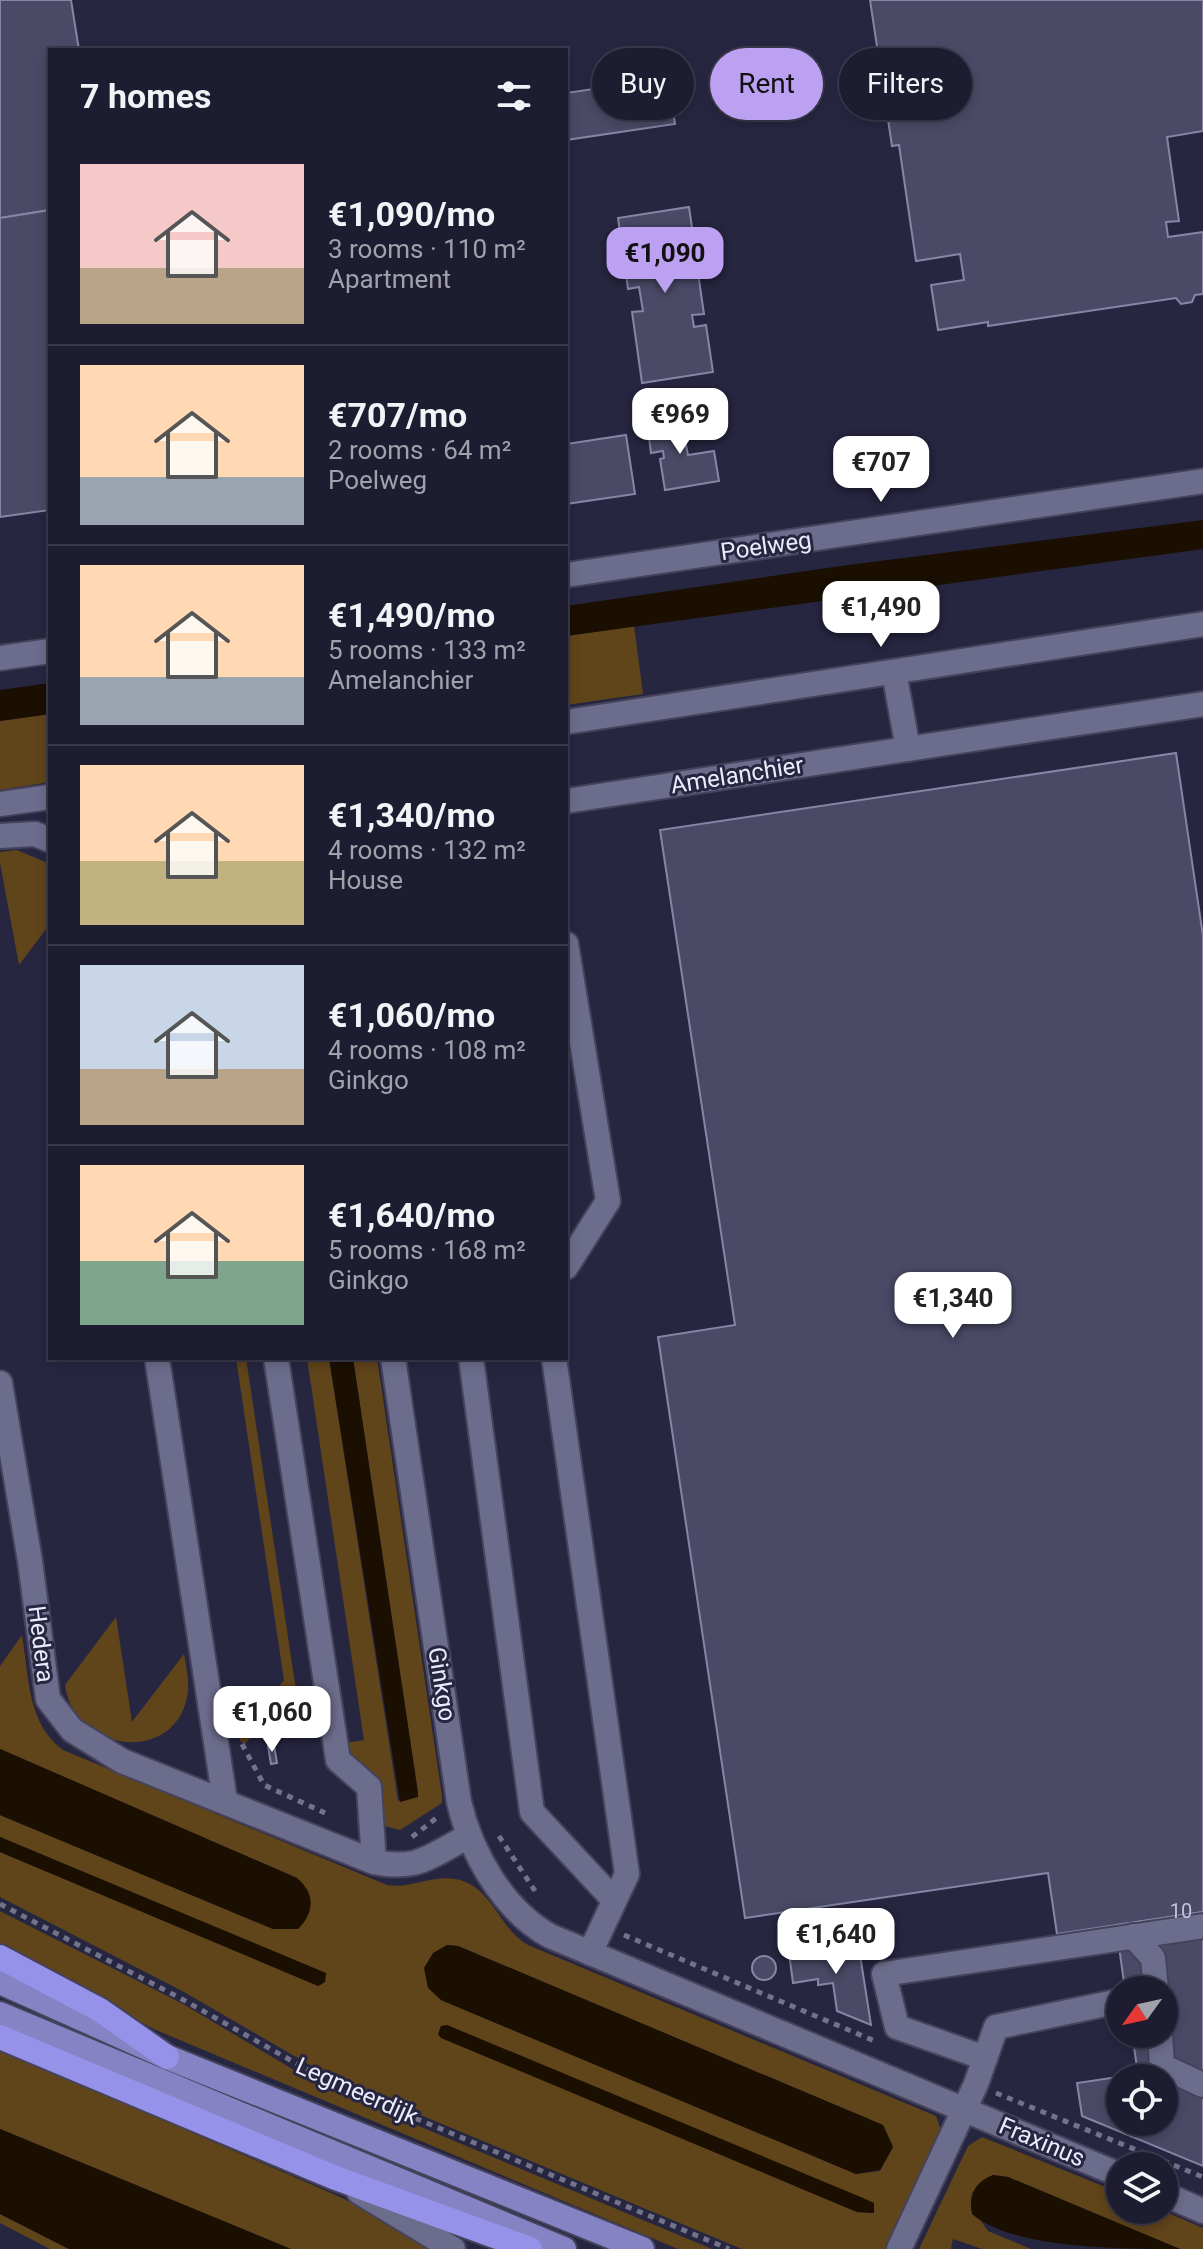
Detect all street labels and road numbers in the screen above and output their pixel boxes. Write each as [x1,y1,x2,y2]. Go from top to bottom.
street label: Poelweg [719,526,813,566]
street label: Amelanchier [669,751,805,799]
street label: Hedera [22,1604,60,1684]
street label: Ginkgo [422,1645,462,1723]
street label: Legmeerdijk [292,2052,423,2131]
street label: Fraxinus [995,2111,1089,2173]

